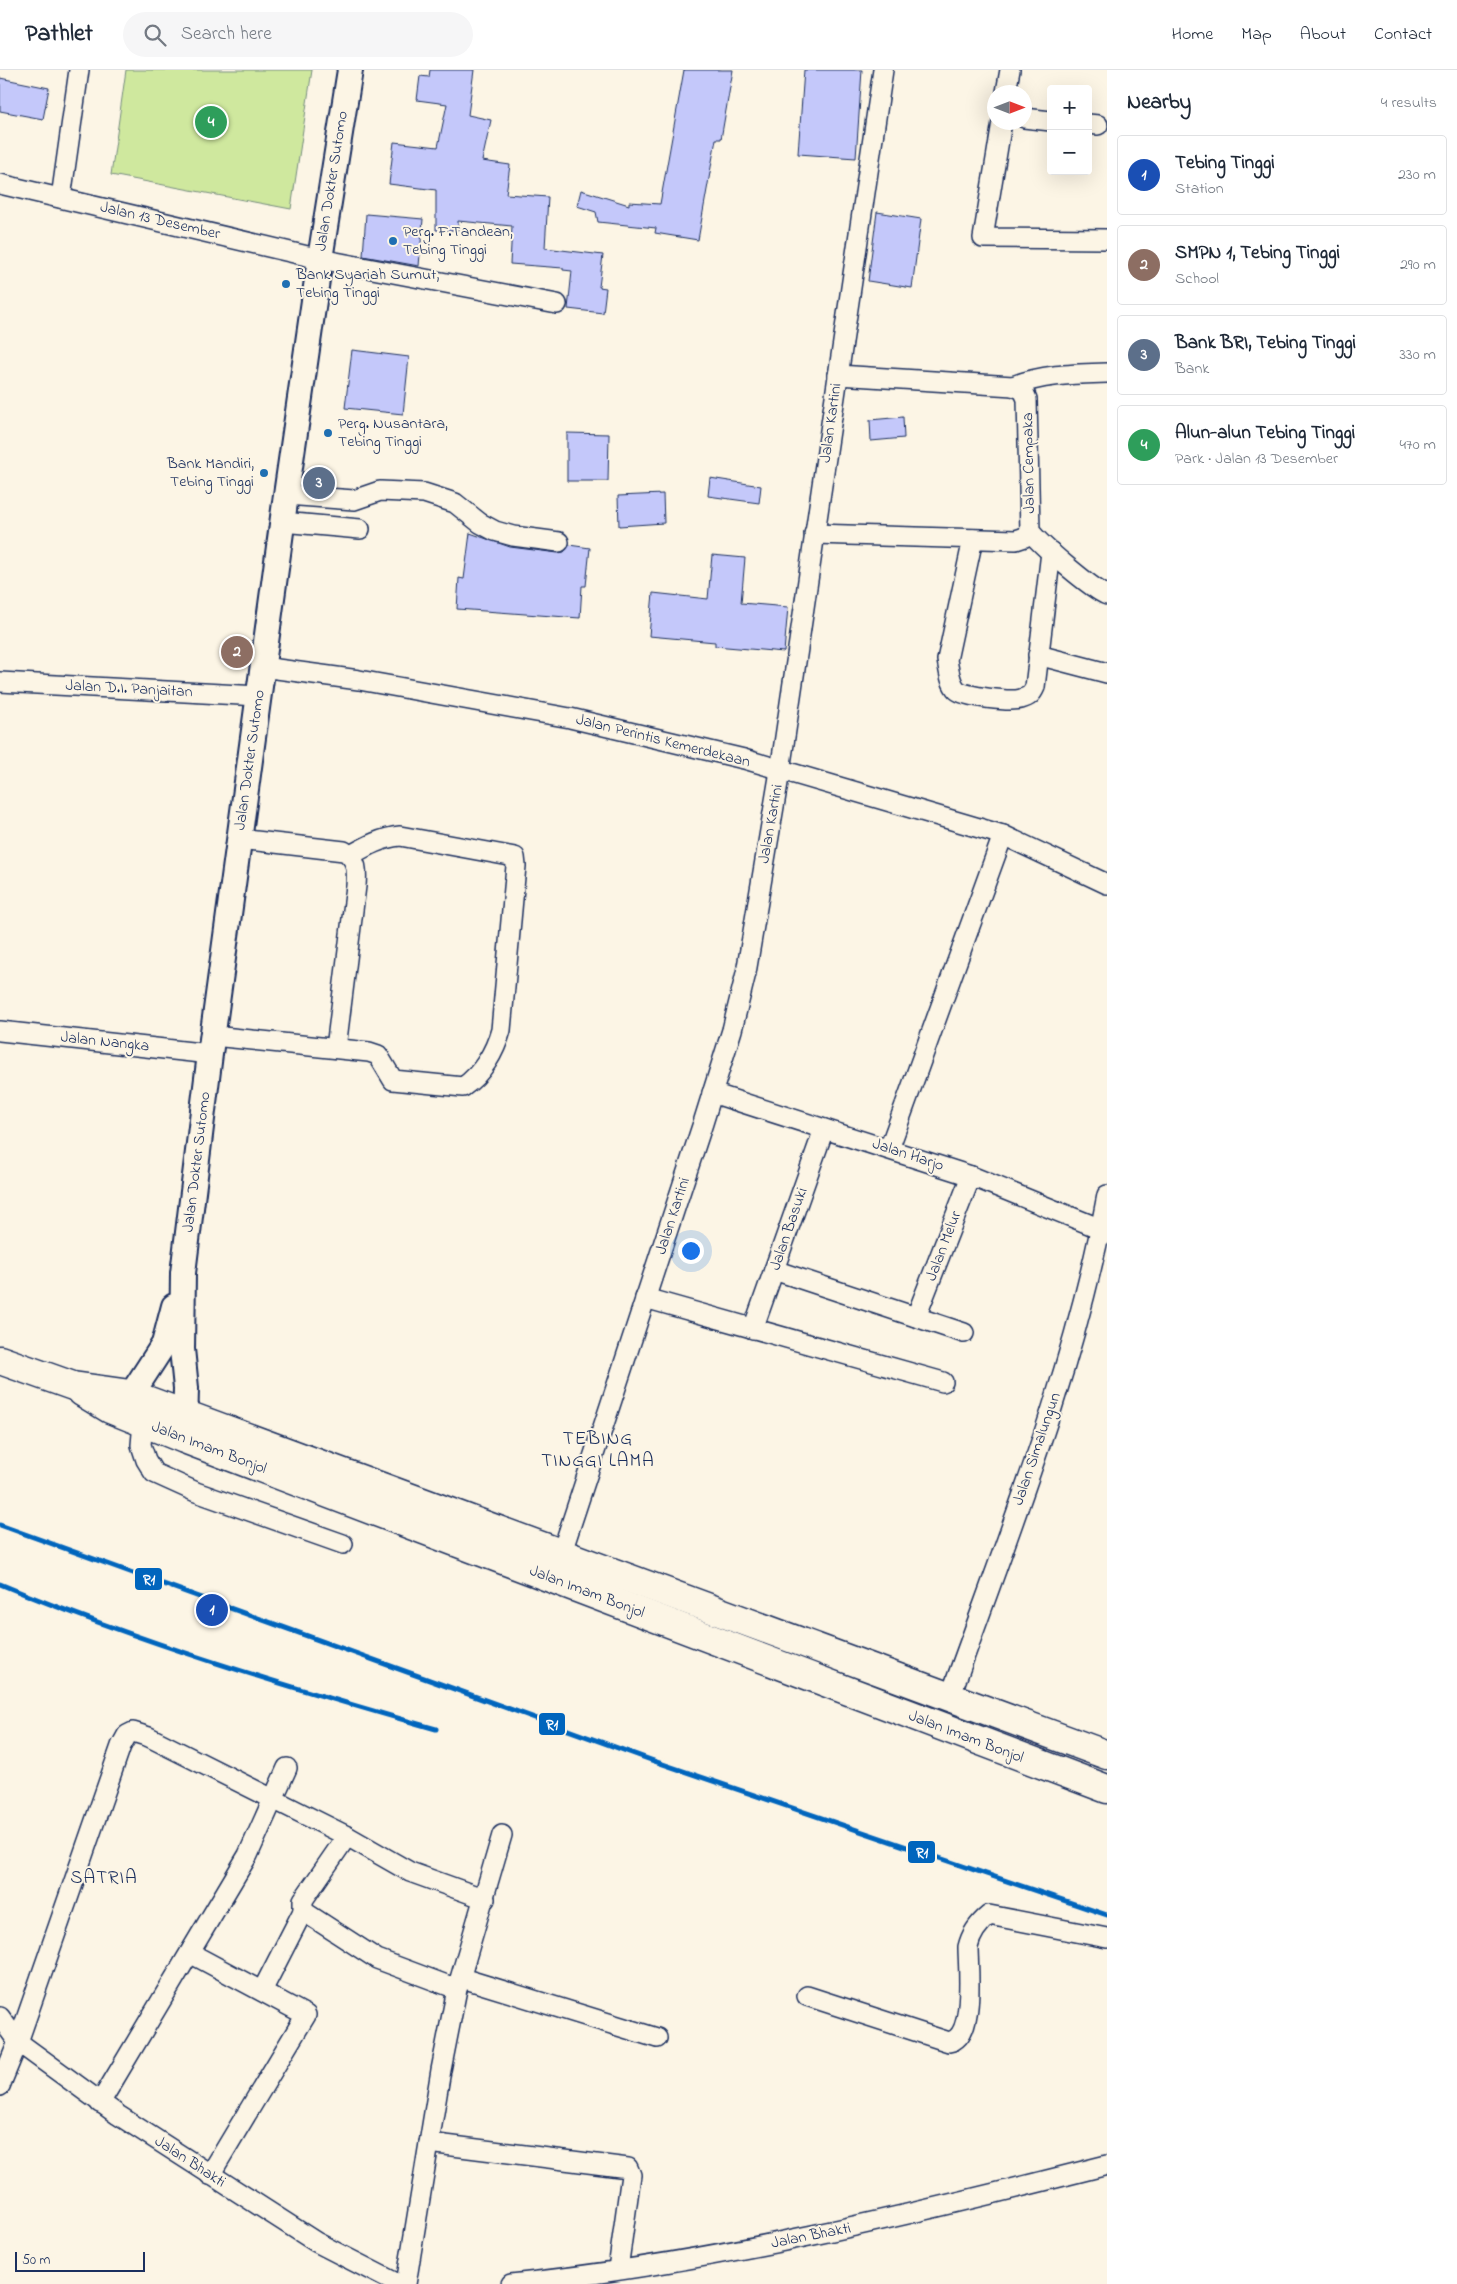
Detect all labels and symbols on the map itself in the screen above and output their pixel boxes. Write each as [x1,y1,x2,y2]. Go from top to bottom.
north arrow [987,85,1032,130]
pin: 4 [195,103,227,141]
street label: Jalan Dokter Sutomo [309,109,355,253]
street label: Jalan 13 Desember [98,196,222,246]
place label: Perg. F.Tandean, Tebing Tinggi [403,220,513,262]
marker: Perg. F.Tandean, Tebing Tinggi [387,235,399,247]
place label: Bank Syariah Sumut, Tebing Tinggi [295,263,439,305]
marker: Bank Syariah Sumut, Tebing Tinggi [280,278,292,290]
street label: Jalan Kartini [814,382,848,464]
place label: Perg. Nusantara, Tebing Tinggi [338,412,448,454]
street label: Jalan Cempaka [1016,412,1042,514]
marker: Perg. Nusantara, Tebing Tinggi [322,427,334,439]
place label: Bank Mandiri, Tebing Tinggi [166,452,254,494]
pin: 3 [303,464,335,502]
marker: Bank Mandiri, Tebing Tinggi [258,467,270,479]
pin: 2 [221,633,253,671]
street label: Jalan D.I. Panjaitan [65,674,193,704]
street label: Jalan Dokter Sutomo [228,688,272,832]
street label: Jalan Perintis Kemerdekaan [573,708,753,774]
street label: Jalan Kartini [752,782,790,866]
street label: Jalan Nangka [59,1025,151,1059]
street label: Jalan Dokter Sutomo [176,1090,218,1234]
street label: Jalan Harjo [869,1132,947,1178]
street label: Jalan Kartini [649,1174,697,1258]
street label: Jalan Basuki [764,1184,814,1274]
street label: Jalan Melur [920,1207,968,1285]
your location [678,1238,704,1264]
street label: Jalan Simalungun [1006,1389,1068,1509]
street label: Jalan Imam Bonjol [148,1415,270,1481]
district label: TEBING TINGGI LAMA [541,1426,655,1475]
street label: Jalan Imam Bonjol [526,1559,648,1625]
line badge: R1 [134,1567,163,1591]
text: R1 [142,1570,156,1591]
pin: 1 [196,1591,228,1629]
street label: Jalan Imam Bonjol [905,1704,1027,1770]
line badge: R1 [538,1712,566,1736]
text: R1 [545,1715,559,1736]
line badge: R1 [907,1840,936,1864]
text: R1 [915,1843,929,1864]
district label: SATRIA [70,1865,138,1892]
street label: Jalan Bhakti [150,2130,231,2194]
street label: Jalan Bhakti [769,2216,853,2256]
scale bar [15,2249,145,2272]

